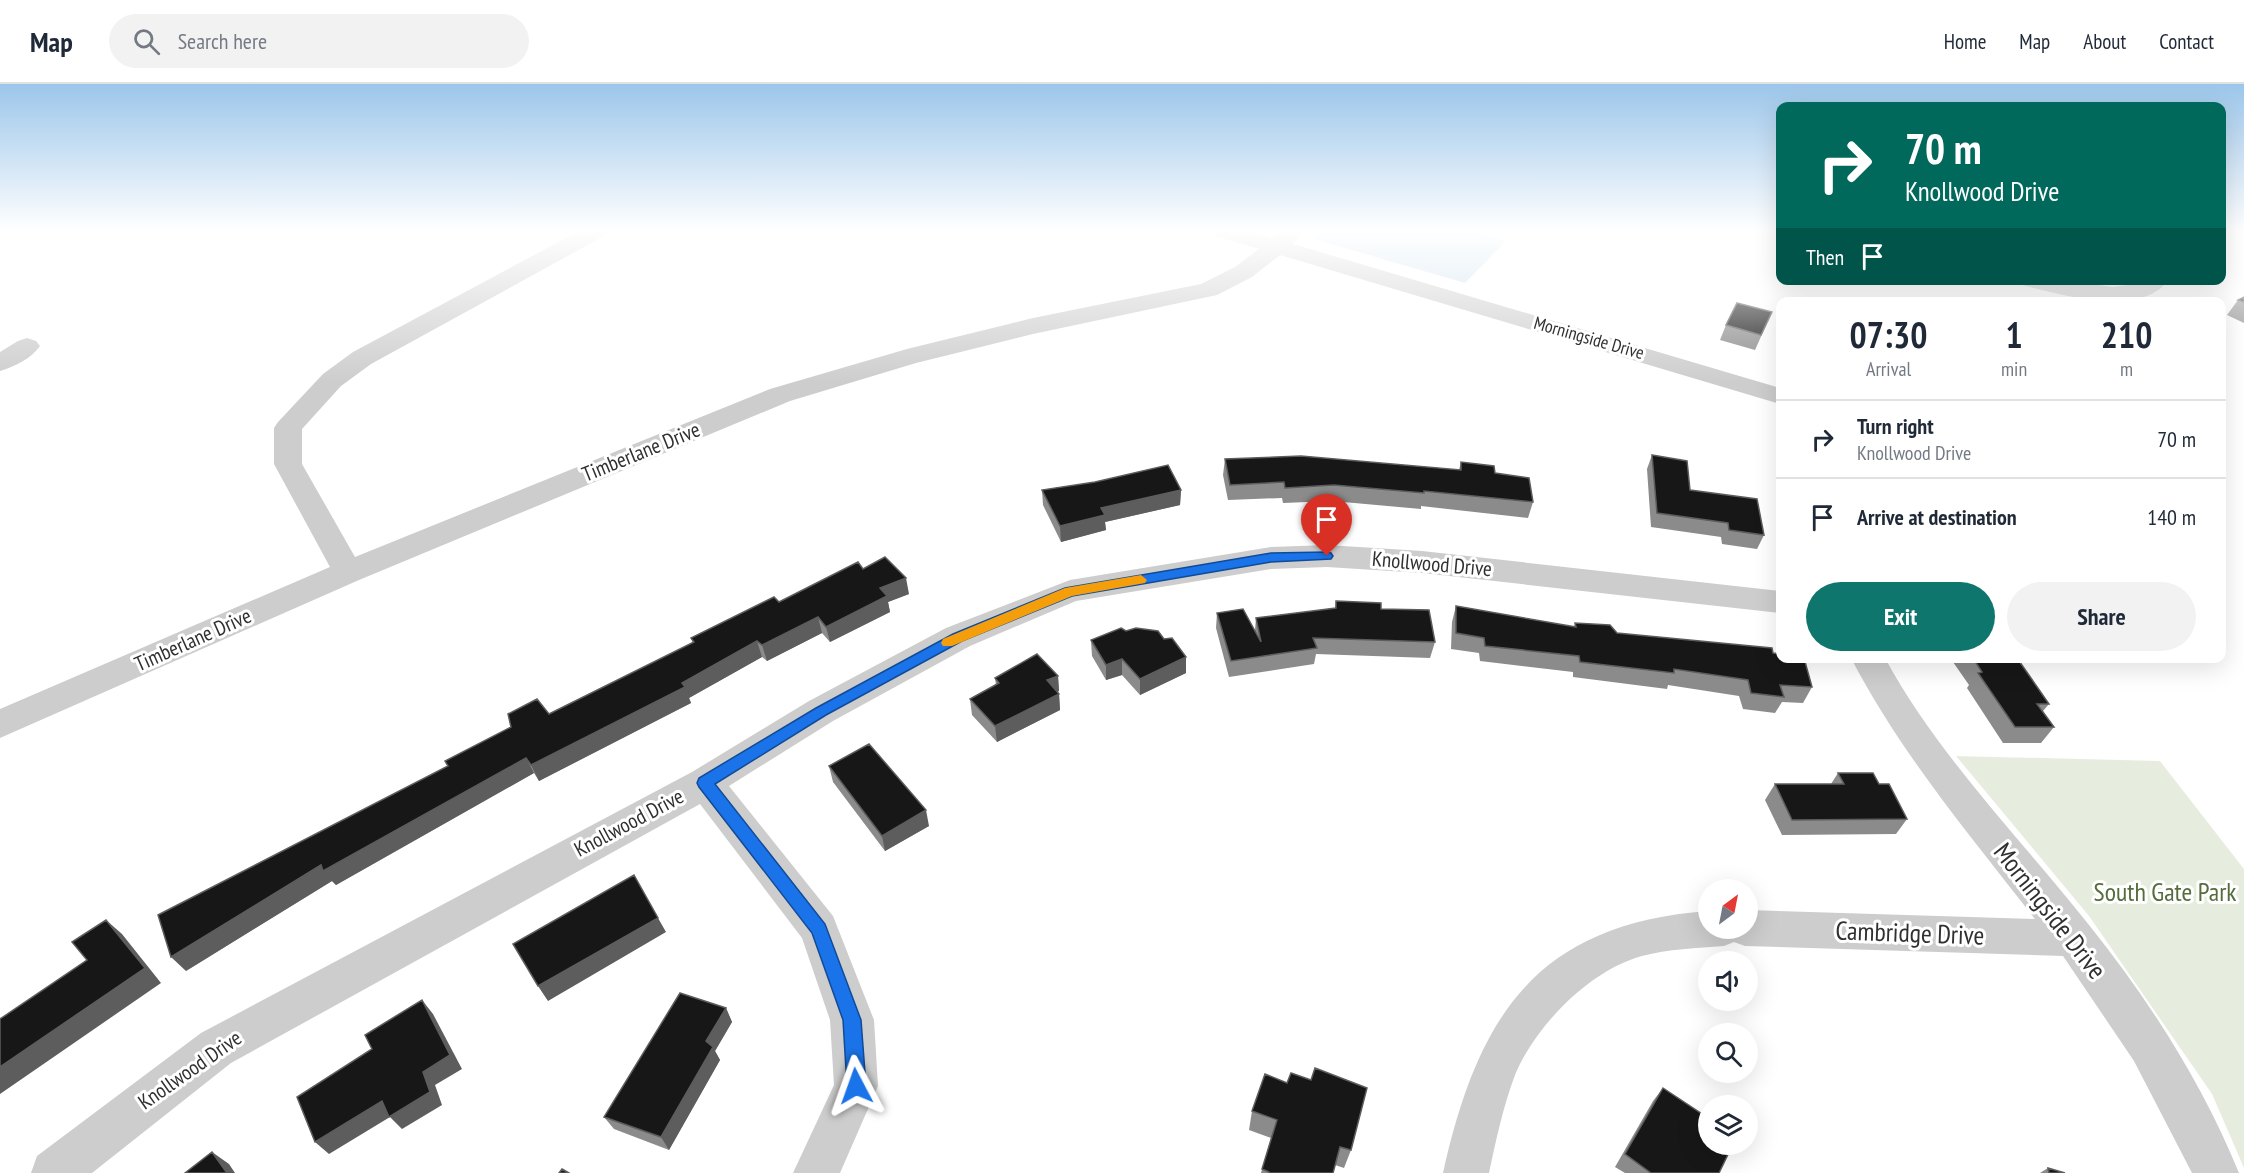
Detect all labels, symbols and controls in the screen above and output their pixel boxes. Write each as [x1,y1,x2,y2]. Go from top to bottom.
search box [109,14,529,68]
text: Map [30,23,73,60]
icon: search [130,25,163,58]
text: Search here [178,27,267,55]
text: Home [1944,28,1986,55]
text: Map [2019,28,2050,55]
text: About [2083,28,2126,55]
text: Contact [2159,28,2214,55]
text: 70 m [1905,121,1982,176]
icon: right [1806,126,1884,204]
text: Knollwood Drive [1905,174,2059,208]
icon: arrive [1856,240,1889,273]
text: Then [1806,243,1844,271]
street label: Morningside Drive [1531,311,1647,364]
text: 07:30 [1850,311,1927,358]
text: 1 [2005,311,2023,358]
text: 210 [2101,311,2152,358]
text: Arrival [1866,356,1911,382]
text: min [2001,356,2027,382]
text: m [2120,356,2133,382]
text: Turn right [1857,412,1934,440]
street label: Timberlane Drive [578,416,704,487]
icon: right [1806,423,1839,456]
text: 70 m [2157,425,2196,453]
text: Knollwood Drive [1857,440,1971,466]
pin [1301,494,1352,556]
icon: arrive [1806,501,1839,534]
icon: arrive [1310,503,1343,536]
text: Arrive at destination [1857,503,2017,531]
text: 140 m [2147,503,2196,531]
street label: Knollwood Drive [1371,545,1493,582]
button: Exit [1806,582,1995,651]
button: Share [2007,582,2196,651]
street label: Timberlane Drive [130,602,255,677]
street label: Knollwood Drive [569,782,688,863]
street label: Morningside Drive [1987,836,2114,985]
park label: South Gate Park [2094,875,2236,908]
north arrow [1698,879,1758,939]
map controls [1698,879,1758,1155]
street label: Cambridge Drive [1835,913,1985,952]
button: sound [1698,951,1758,1011]
button: search [1698,1023,1758,1083]
street label: Knollwood Drive [133,1024,247,1115]
position arrow [824,1054,888,1118]
button: layers [1698,1095,1758,1155]

